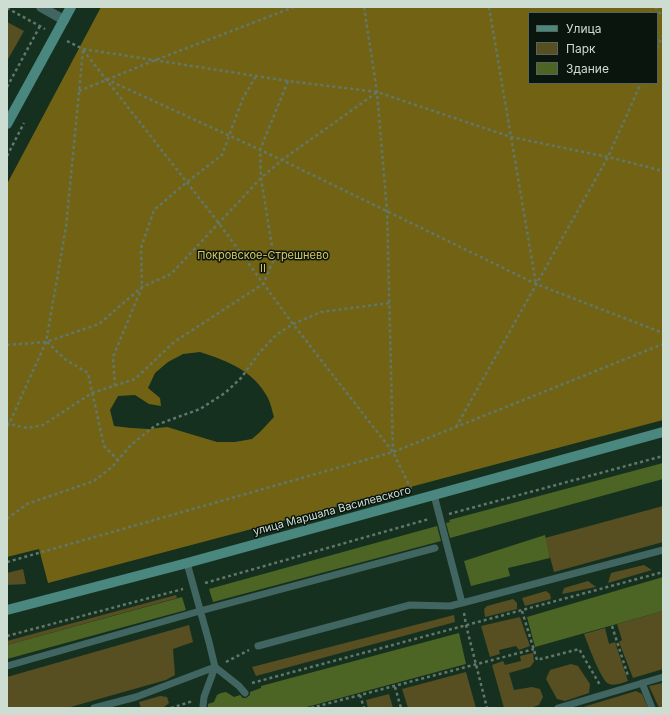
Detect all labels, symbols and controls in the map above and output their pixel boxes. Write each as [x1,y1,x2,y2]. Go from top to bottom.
legend [528,12,658,84]
text: Улица [566,21,601,36]
text: Парк [566,41,596,56]
text: Здание [566,61,609,76]
park label: Покровское-Стрешнево II [197,249,329,275]
street label: улица Маршала Василевского [252,484,412,538]

